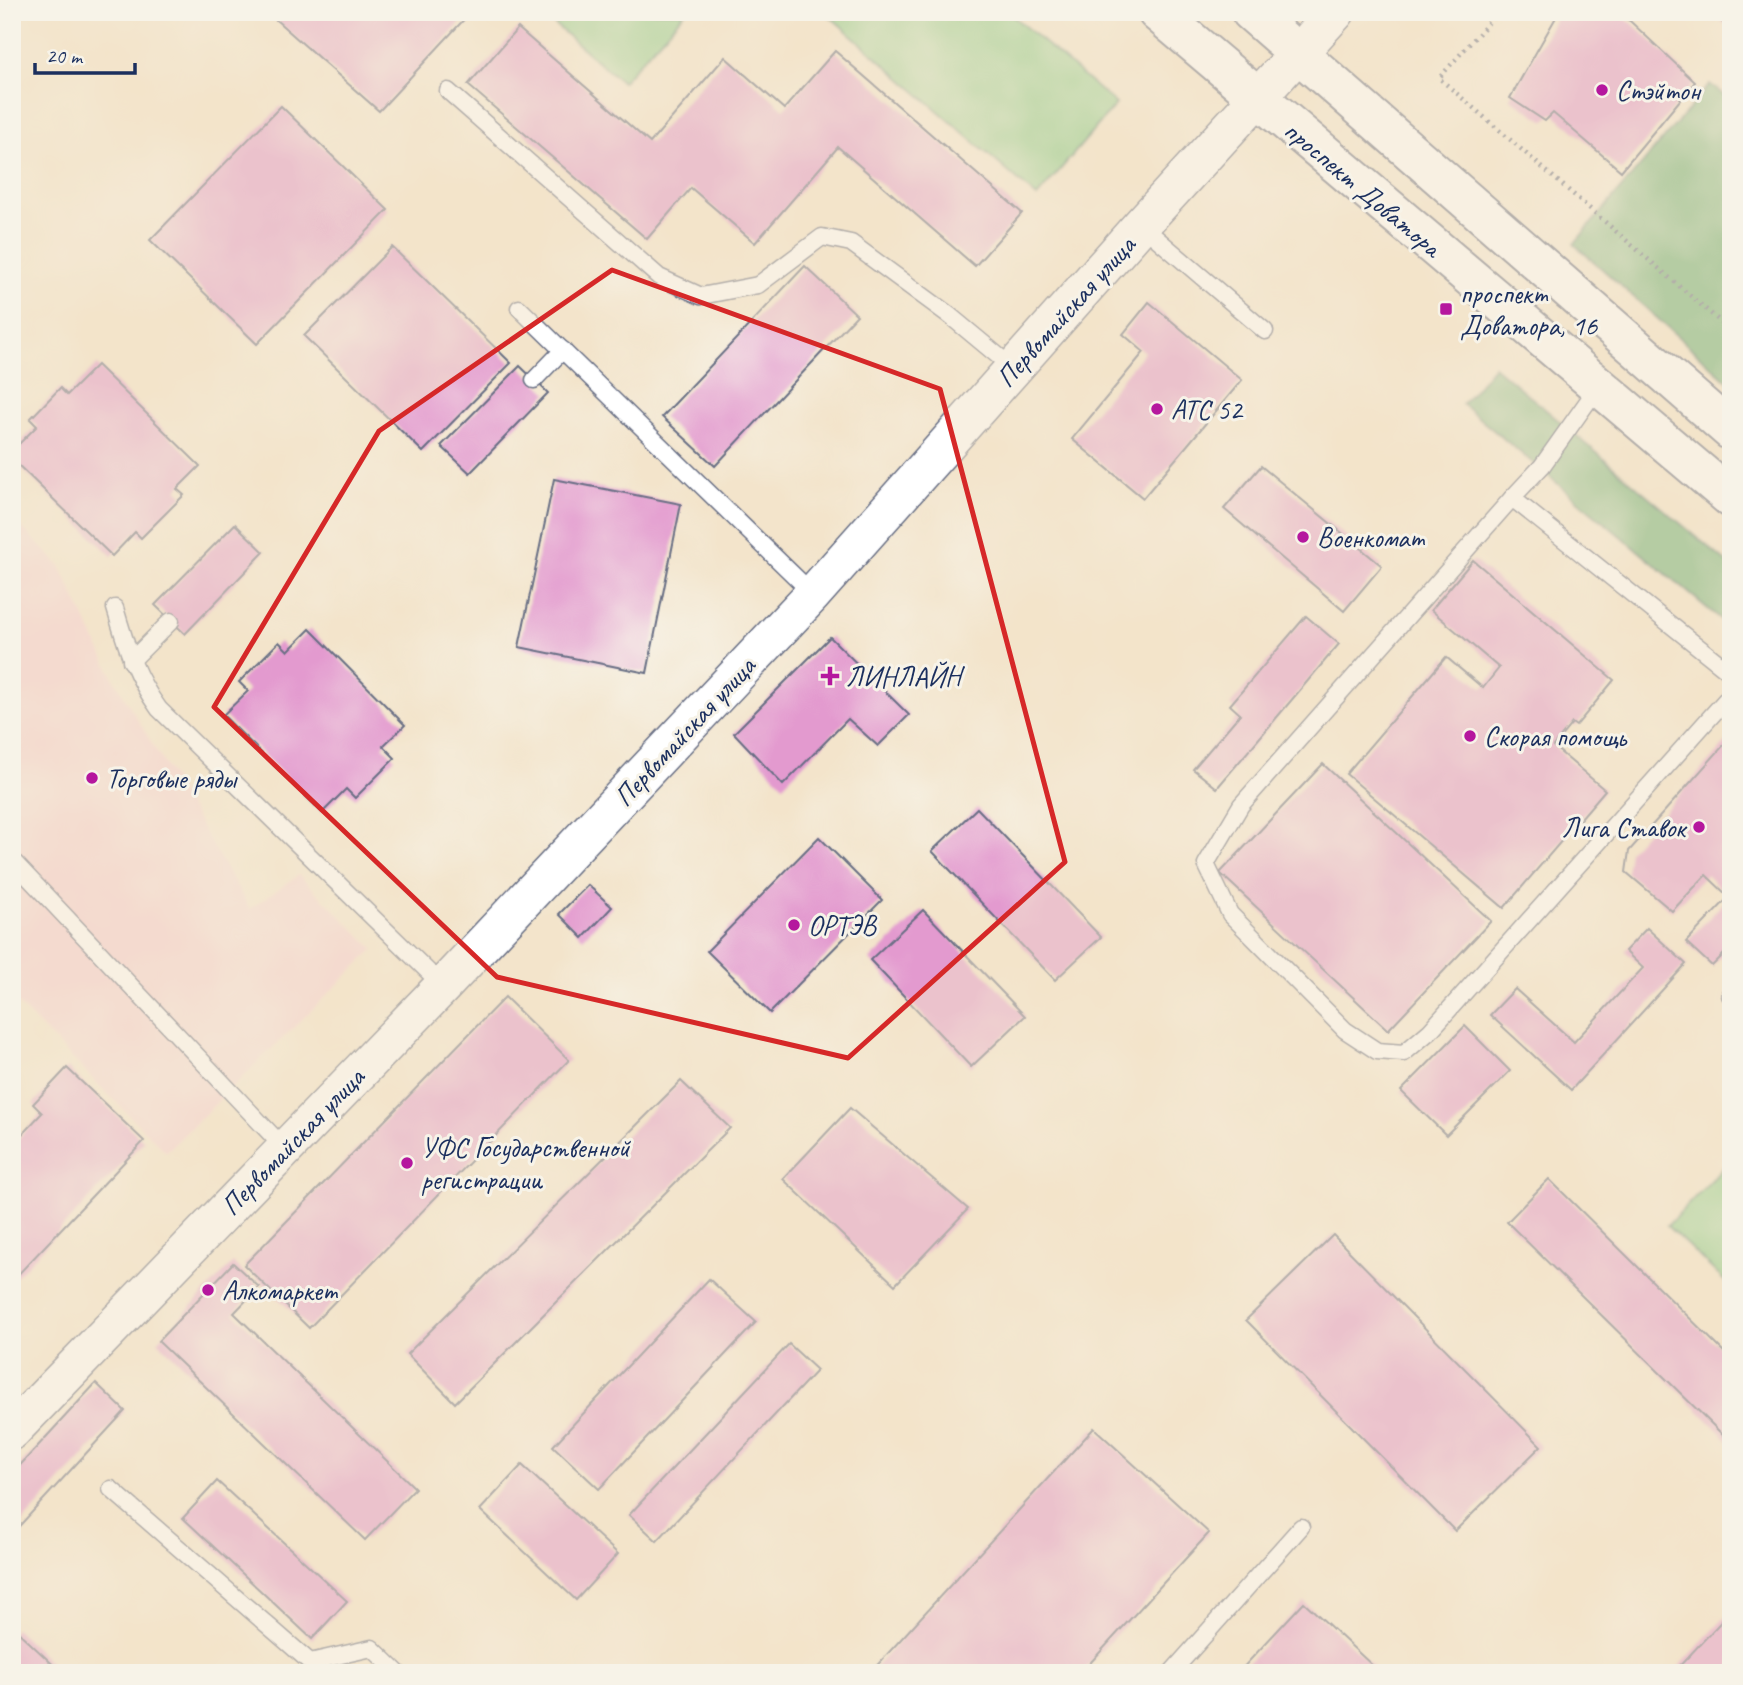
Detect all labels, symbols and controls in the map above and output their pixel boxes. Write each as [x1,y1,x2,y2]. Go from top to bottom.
scale bar [35,32,135,76]
text: 20 m [46,43,84,69]
place label: Стэйтон [1616,73,1702,108]
marker: Стэйтон [1594,82,1610,98]
street label: проспект Доватора [1277,112,1450,266]
street label: Первомайская улица [988,227,1144,394]
place label: проспект Доватора, 16 [1460,276,1599,343]
marker: проспект Доватора, 16 [1438,301,1454,317]
place label: АТС 52 [1171,392,1244,427]
marker: АТС 52 [1149,401,1165,417]
place label: Военкомат [1317,520,1425,555]
marker: Военкомат [1295,529,1311,545]
street label: Первомайская улица [606,648,764,813]
place label: ЛИНЛАЙН [846,659,965,694]
marker: ЛИНЛАЙН [820,666,840,686]
place label: Скорая помощь [1484,719,1628,754]
marker: Скорая помощь [1462,728,1478,744]
place label: Торговые ряды [106,761,238,796]
marker: Торговые ряды [84,770,100,786]
place label: Лига Ставок [1562,810,1688,845]
marker: Лига Ставок [1691,819,1707,835]
place label: ОРТЭВ [808,908,878,943]
marker: ОРТЭВ [786,917,802,933]
street label: Первомайская улица [213,1059,373,1223]
place label: УФС Государственной регистрации [421,1130,631,1197]
marker: УФС Государственной регистрации [399,1155,415,1171]
place label: Алкомаркет [222,1273,339,1308]
marker: Алкомаркет [200,1282,216,1298]

